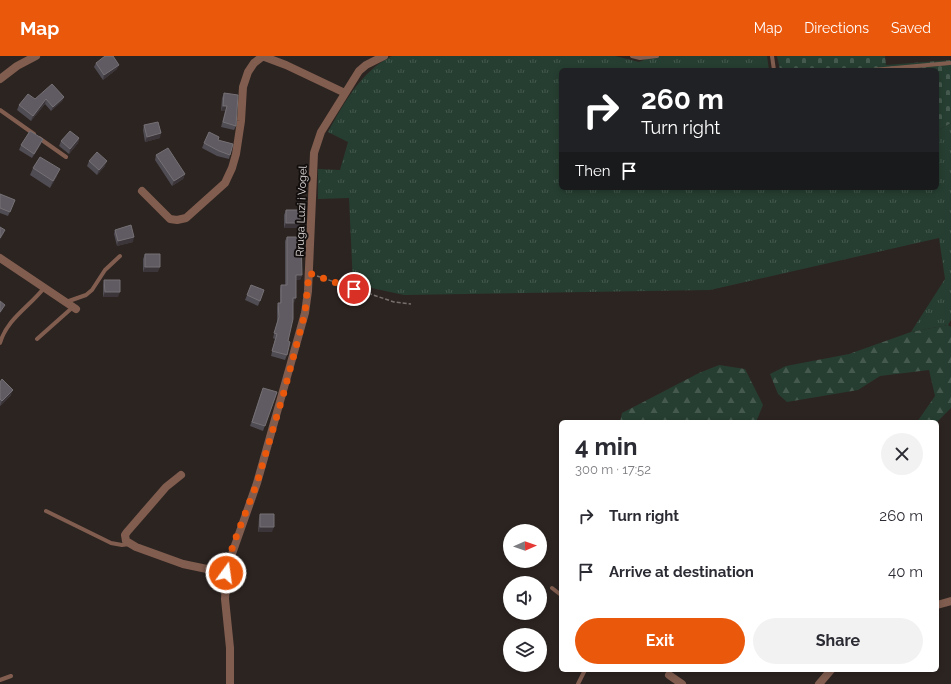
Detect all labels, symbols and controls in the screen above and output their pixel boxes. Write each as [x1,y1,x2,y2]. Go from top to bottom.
text: Map [20,17,59,39]
text: Map [754,20,782,36]
text: Directions [804,20,869,36]
text: Saved [891,20,931,36]
text: 260 m [641,83,724,116]
icon: right [575,84,627,136]
text: Turn right [641,117,720,138]
icon: arrive [618,160,640,182]
text: Then [575,162,610,180]
street label: Rruga Luzi i Vogel [293,165,310,257]
pin [337,272,371,306]
icon: arrive [343,278,365,300]
text: 4 min [575,432,637,461]
button: close [881,433,923,475]
text: 300 m · 17:52 [575,462,651,477]
icon: right [575,505,597,527]
text: Turn right [609,507,679,525]
text: 260 m [879,507,923,525]
north arrow [503,524,547,568]
map controls [503,524,547,672]
position arrow [205,552,247,594]
icon: arrive [575,561,597,583]
text: Arrive at destination [609,563,754,581]
text: 40 m [888,563,923,581]
button: sound [503,576,547,620]
button: Exit [575,618,745,664]
button: Share [753,618,923,664]
button: layers [503,628,547,672]

